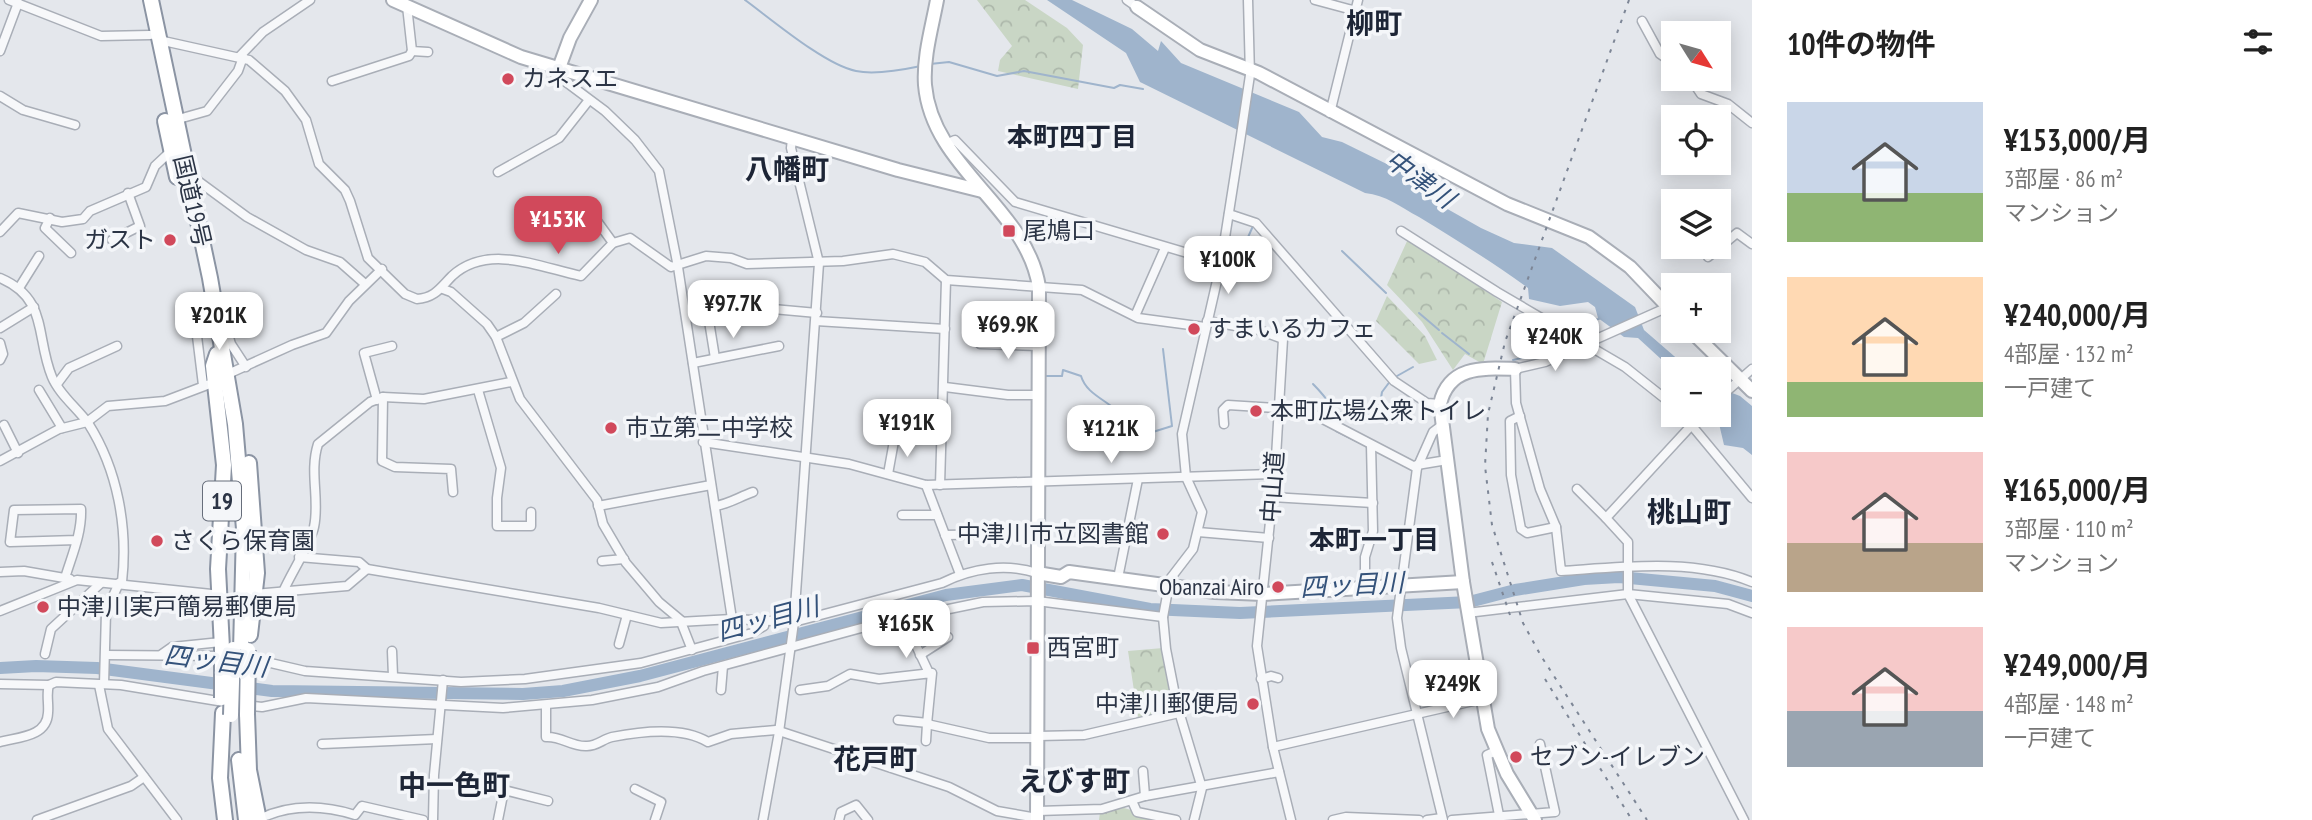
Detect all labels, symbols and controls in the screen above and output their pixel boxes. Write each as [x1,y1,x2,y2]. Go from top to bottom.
district label: 柳町 [1346,4,1402,41]
north arrow [1661,21,1731,91]
map controls [1661,21,1731,427]
icon: filters [2239,23,2277,61]
text: 10件の物件 [1787,24,1936,63]
place label: カネスエ [522,63,618,94]
marker: カネスエ [500,71,516,87]
button: locate [1661,105,1731,175]
district label: 本町四丁目 [1007,120,1137,153]
text: ¥153,000/月 [2004,120,2151,159]
icon: home [1843,130,1927,214]
water label: 中津川 [1379,142,1464,217]
district label: 八幡町 [745,150,829,187]
street label: 国道19号 [167,152,218,250]
text: 3部屋 · 86 m² [2004,164,2123,193]
button: layers [1661,189,1731,259]
pin: ¥153K [509,196,607,256]
text: マンション [2004,198,2119,227]
text: ¥153K [530,204,586,233]
place label: 尾鳩口 [1023,215,1095,246]
marker: 尾鳩口 [1001,223,1017,239]
place label: ガスト [84,224,156,255]
marker: ガスト [162,232,178,248]
pin: ¥100K [1179,236,1277,296]
text: ¥100K [1200,244,1256,273]
button: + [1661,273,1731,343]
pin: ¥97.7K [676,280,790,340]
text: ¥97.7K [704,288,762,317]
pin: ¥201K [170,292,268,352]
text: ¥240,000/月 [2004,295,2151,334]
text: ¥201K [191,300,247,329]
pin: ¥69.9K [951,302,1065,361]
icon: home [1843,305,1927,389]
text: ¥69.9K [978,309,1038,338]
place label: すまいるカフェ [1208,313,1376,344]
pin: ¥240K [1506,314,1604,373]
marker: すまいるカフェ [1186,321,1202,337]
text: ¥240K [1527,321,1583,350]
text: 4部屋 · 132 m² [2004,339,2134,368]
button: − [1661,357,1731,427]
text: 一戸建て [2004,373,2096,402]
place label: 本町広場公衆トイレ [1270,395,1486,426]
pin: ¥191K [858,400,956,459]
marker: 本町広場公衆トイレ [1248,403,1264,419]
pin: ¥121K [1062,406,1160,465]
text: ¥191K [879,407,935,436]
place label: 市立第二中学校 [625,412,793,443]
text: ¥121K [1083,413,1139,442]
marker: 市立第二中学校 [603,420,619,436]
street label: 中山道 [1255,450,1290,524]
text: ¥165,000/月 [2004,470,2151,509]
icon: home [1843,480,1927,564]
road number: 19 [203,481,241,520]
district label: 桃山町 [1647,493,1731,530]
text: 3部屋 · 110 m² [2004,514,2134,543]
place label: 中津川市立図書館 [957,518,1149,549]
district label: 本町一丁目 [1309,523,1439,556]
place label: さくら保育園 [171,525,315,556]
marker: 中津川市立図書館 [1155,526,1171,542]
marker: さくら保育園 [149,533,165,549]
text: マンション [2004,548,2119,577]
water label: 四ッ目川 [1299,565,1408,604]
place label: Obanzai Airo [1159,571,1264,602]
marker: Obanzai Airo [1270,579,1286,595]
water label: 四ッ目川 [713,588,825,648]
place label: 中津川実戸簡易郵便局 [57,591,297,622]
marker: 中津川実戸簡易郵便局 [35,599,51,615]
pin: ¥165K [857,600,955,660]
text: ¥165K [878,608,934,637]
place label: 西宮町 [1047,632,1119,663]
water label: 四ッ目川 [162,638,273,684]
marker: 西宮町 [1025,640,1041,656]
text: ¥249,000/月 [2004,645,2151,684]
icon: home [1843,655,1927,739]
pin: ¥249K [1404,660,1502,720]
text: ¥249K [1425,668,1481,697]
place label: 中津川郵便局 [1095,688,1239,719]
text: 4部屋 · 148 m² [2004,689,2134,718]
marker: 中津川郵便局 [1245,696,1261,712]
text: 一戸建て [2004,723,2096,752]
district label: 花戸町 [833,740,917,777]
place label: セブン-イレブン [1530,741,1705,772]
marker: セブン-イレブン [1508,749,1524,765]
district label: えびす町 [1018,762,1130,799]
district label: 中一色町 [398,766,510,803]

